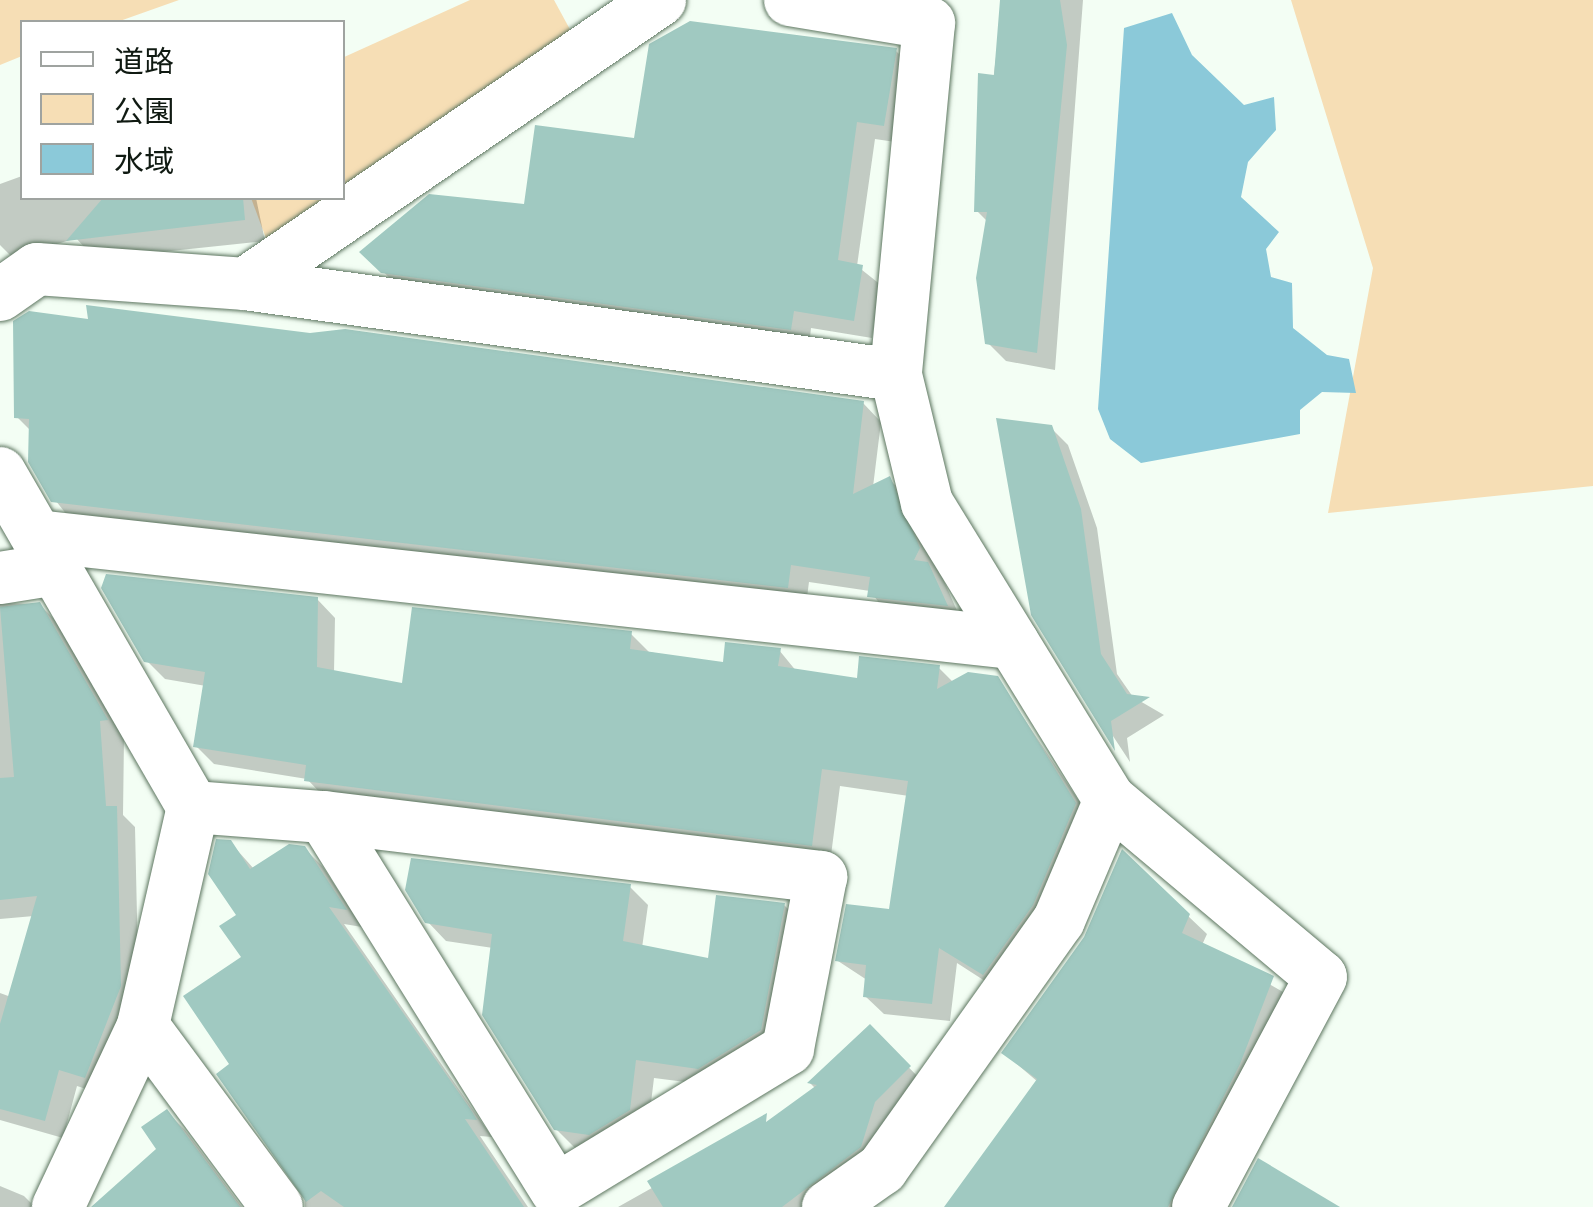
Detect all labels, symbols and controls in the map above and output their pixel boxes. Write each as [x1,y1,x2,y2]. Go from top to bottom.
legend [20,20,345,200]
text: 道路 [114,44,174,79]
text: 公園 [114,94,174,129]
text: 水域 [114,144,174,179]

